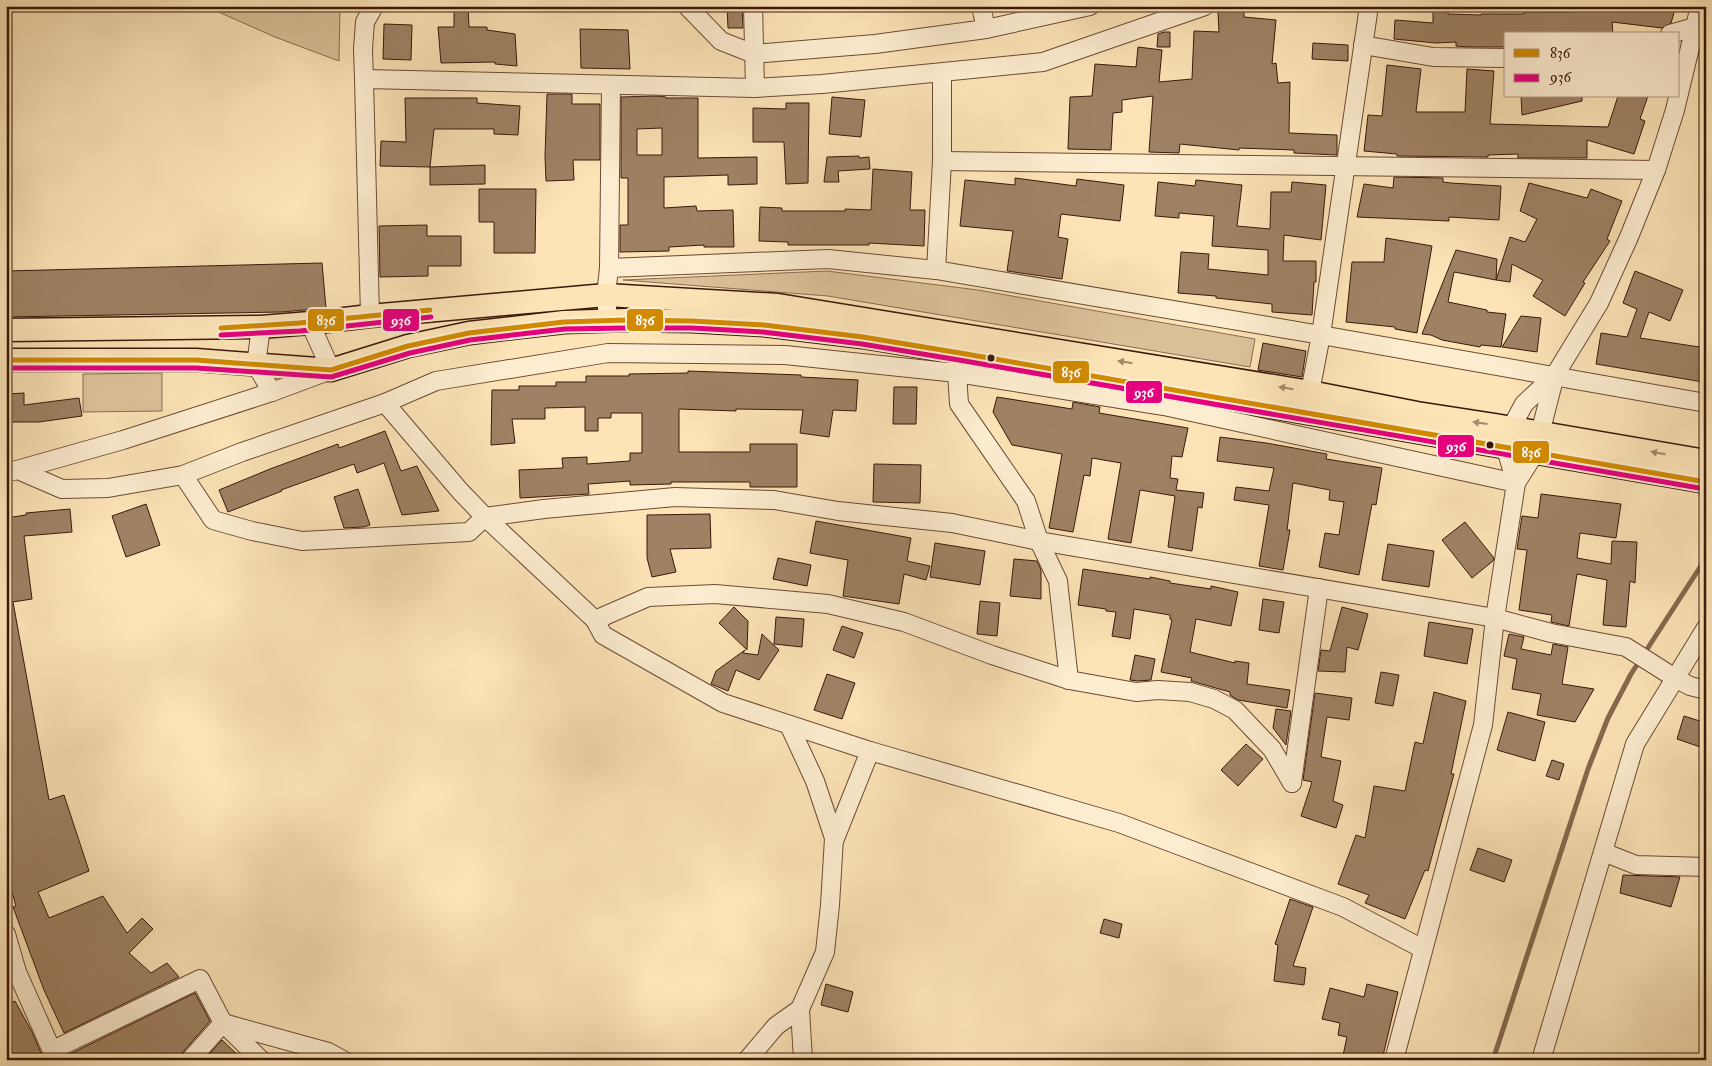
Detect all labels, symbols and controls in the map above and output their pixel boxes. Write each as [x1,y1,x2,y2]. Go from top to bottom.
legend [1504,32,1680,98]
text: 836 [1550,44,1572,63]
text: 936 [1549,68,1572,87]
line badge: 836 [307,308,345,332]
line badge: 936 [382,308,420,332]
line badge: 836 [626,308,664,332]
text: 836 [317,312,336,329]
text: 936 [389,312,412,329]
text: 836 [636,312,655,329]
unlabelled marker [986,353,996,363]
one-way arrow [1117,357,1133,365]
line badge: 836 [1052,360,1090,384]
text: 836 [1062,364,1081,381]
line badge: 936 [1125,380,1163,404]
text: 936 [1132,384,1155,401]
one-way arrow [1277,384,1293,392]
one-way arrow [1472,418,1488,426]
line badge: 936 [1437,434,1475,458]
text: 936 [1444,438,1467,455]
unlabelled marker [1485,440,1495,450]
line badge: 836 [1512,440,1550,464]
text: 836 [1522,444,1541,461]
one-way arrow [1649,448,1665,456]

